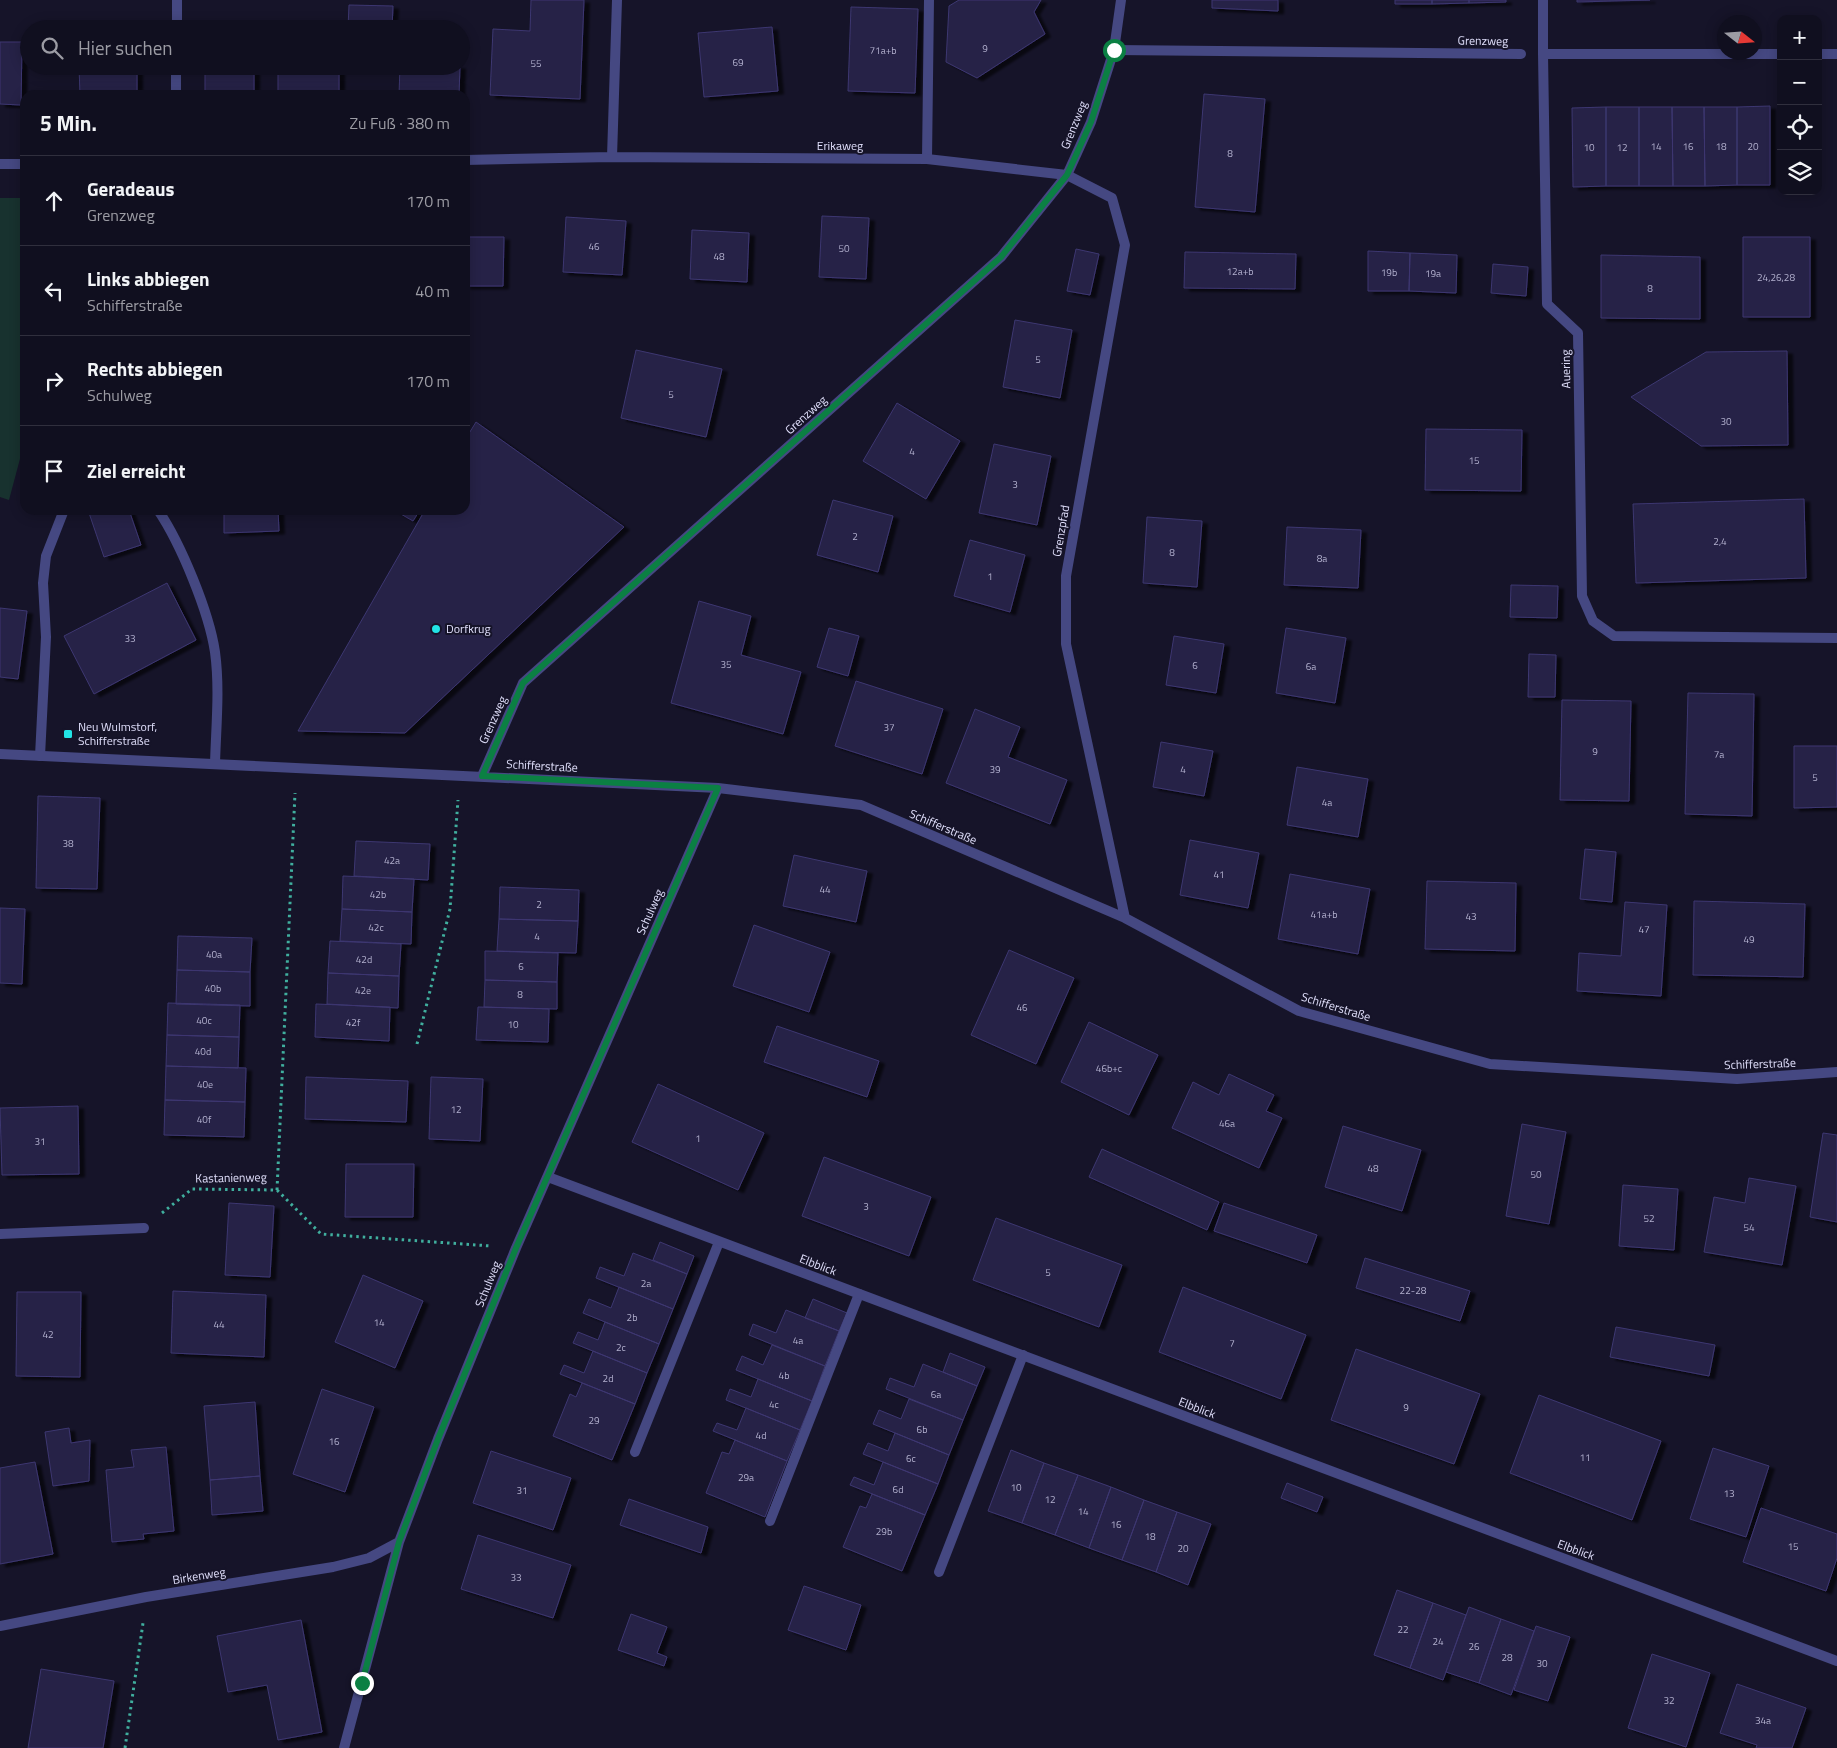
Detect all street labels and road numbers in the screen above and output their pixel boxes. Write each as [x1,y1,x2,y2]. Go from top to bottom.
street label: Grenzweg [1457,31,1509,50]
street label: Grenzweg [1055,98,1092,152]
street label: Erikaweg [817,136,863,155]
street label: Auering [1556,349,1575,389]
street label: Grenzweg [780,391,831,439]
street label: Grenzpfad [1047,504,1074,558]
street label: Grenzweg [474,693,512,747]
street label: Schifferstraße [506,754,578,777]
street label: Schifferstraße [906,804,980,849]
street label: Schulweg [631,886,668,938]
street label: Schifferstraße [1299,987,1373,1026]
street label: Schifferstraße [1724,1053,1796,1074]
street label: Kastanienweg [195,1167,267,1188]
street label: Elbblick [797,1249,840,1280]
street label: Schulweg [470,1258,505,1310]
street label: Elbblick [1176,1392,1219,1423]
street label: Elbblick [1555,1534,1598,1565]
street label: Birkenweg [171,1562,227,1589]

